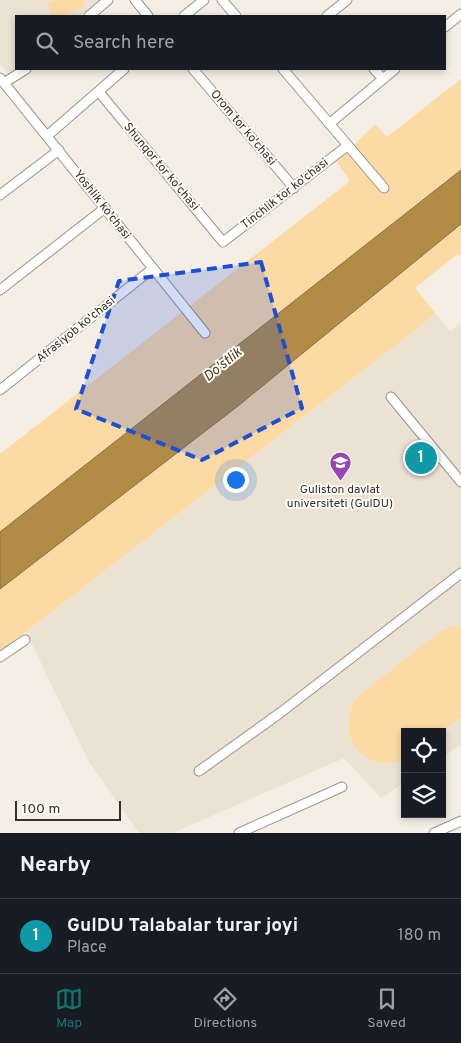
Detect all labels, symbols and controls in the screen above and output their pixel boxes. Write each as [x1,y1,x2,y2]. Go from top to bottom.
search box [15,15,446,70]
icon: search [33,29,61,57]
text: Search here [73,31,175,55]
street label: Orom tor ko'chasi [207,87,279,169]
street label: Shunqor tor ko'chasi [119,120,203,214]
street label: Tinchlik tor ko'chasi [238,155,332,233]
street label: Yoshlik ko'chasi [70,167,134,243]
street label: Afrasiyob ko'chasi [33,293,119,367]
water label: Do'stlik [200,344,246,386]
pin: 1 [405,439,437,477]
school or university icon: Guliston davlat universiteti (GulDU) [328,451,352,482]
your location [223,467,249,493]
place label: Guliston davlat universiteti (GulDU) [287,482,393,512]
map controls [401,728,446,818]
button: locate [401,728,446,773]
button: layers [401,773,446,818]
scale bar [15,798,121,821]
text: 100 m [22,801,60,818]
text: Nearby [20,852,91,879]
text: GulDU Talabalar turar joyi [67,914,298,938]
text: 1 [33,926,39,946]
text: 180 m [398,926,441,946]
text: Place [67,938,107,958]
tab: Map [55,985,83,1032]
tab: Directions [193,985,257,1032]
tab: Saved [367,985,406,1032]

